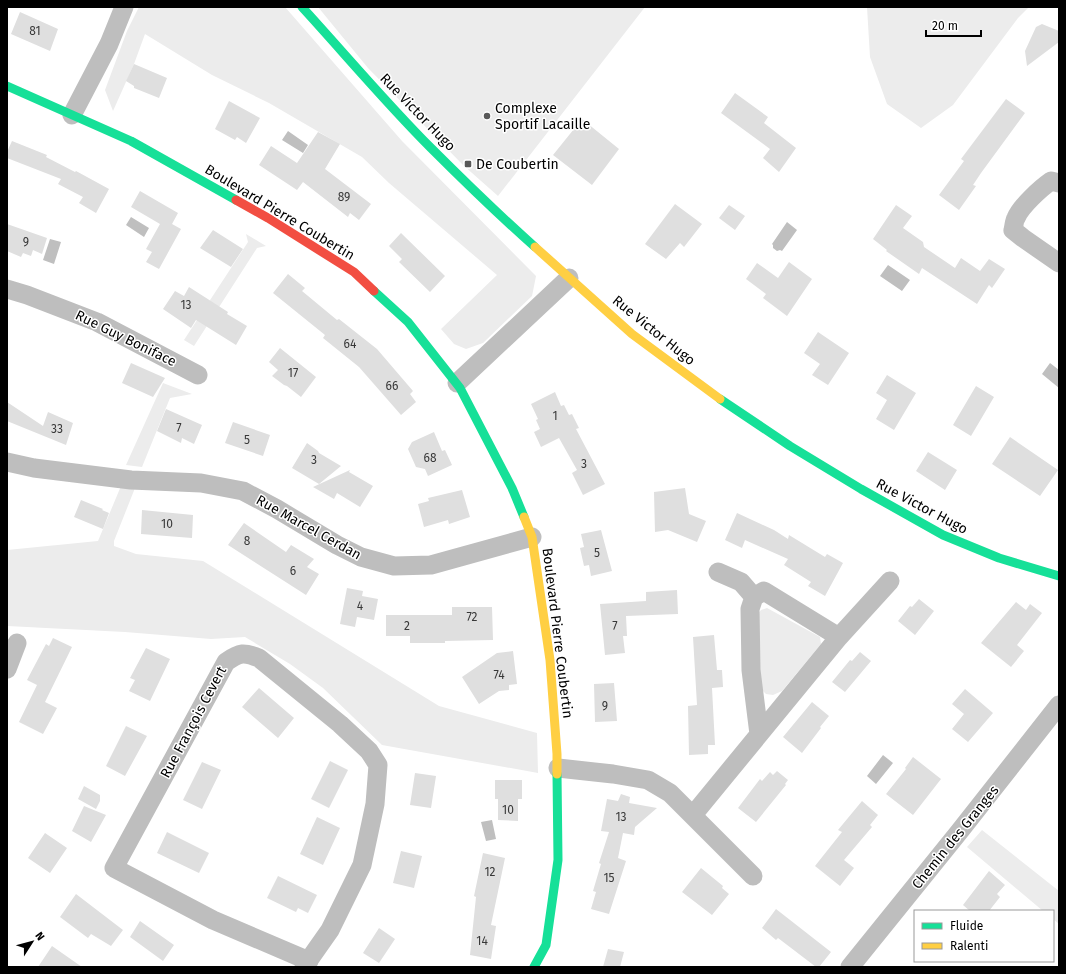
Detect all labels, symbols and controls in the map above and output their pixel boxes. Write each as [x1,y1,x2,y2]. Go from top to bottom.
scale bar [926,12,981,38]
text: 20 m [932,19,958,33]
house number: 81 [29,24,41,38]
street label: Rue Victor Hugo [376,70,459,155]
place label: Complexe Sportif Lacaille [495,100,590,133]
marker: Complexe Sportif Lacaille [482,111,492,121]
place label: De Coubertin [476,156,559,173]
marker: De Coubertin [463,159,473,169]
street label: Boulevard Pierre Coubertin [202,161,358,264]
house number: 89 [338,190,350,204]
house number: 9 [23,235,29,249]
street label: Rue Victor Hugo [609,292,698,369]
house number: 13 [180,298,192,312]
street label: Rue Guy Boniface [72,307,179,370]
house number: 64 [344,337,357,351]
house number: 17 [288,366,298,380]
house number: 66 [386,379,398,393]
house number: 1 [552,409,558,423]
house number: 7 [176,421,182,435]
house number: 33 [51,422,63,436]
house number: 5 [244,433,250,447]
house number: 68 [423,451,437,465]
house number: 3 [311,453,317,467]
house number: 3 [581,457,587,471]
street label: Rue Victor Hugo [873,475,971,538]
street label: Rue Marcel Cerdan [253,491,364,563]
house number: 10 [161,517,173,531]
house number: 8 [244,534,251,548]
house number: 5 [594,546,600,560]
street label: Boulevard Pierre Coubertin [539,547,576,719]
house number: 6 [290,564,296,578]
house number: 4 [357,599,364,613]
house number: 72 [466,610,478,624]
house number: 2 [404,619,410,633]
house number: 7 [612,619,618,633]
street label: Rue François Cevert [157,663,230,781]
house number: 74 [493,668,505,682]
house number: 9 [602,699,608,713]
street label: Chemin des Granges [908,782,1003,893]
house number: 10 [502,803,514,817]
house number: 13 [615,810,627,824]
house number: 12 [484,865,496,879]
house number: 15 [603,871,615,885]
legend [914,910,1054,962]
text: Fluide [950,919,983,933]
north arrow [12,922,52,962]
text: N [32,930,47,943]
house number: 14 [476,934,488,948]
text: Ralenti [950,939,988,953]

